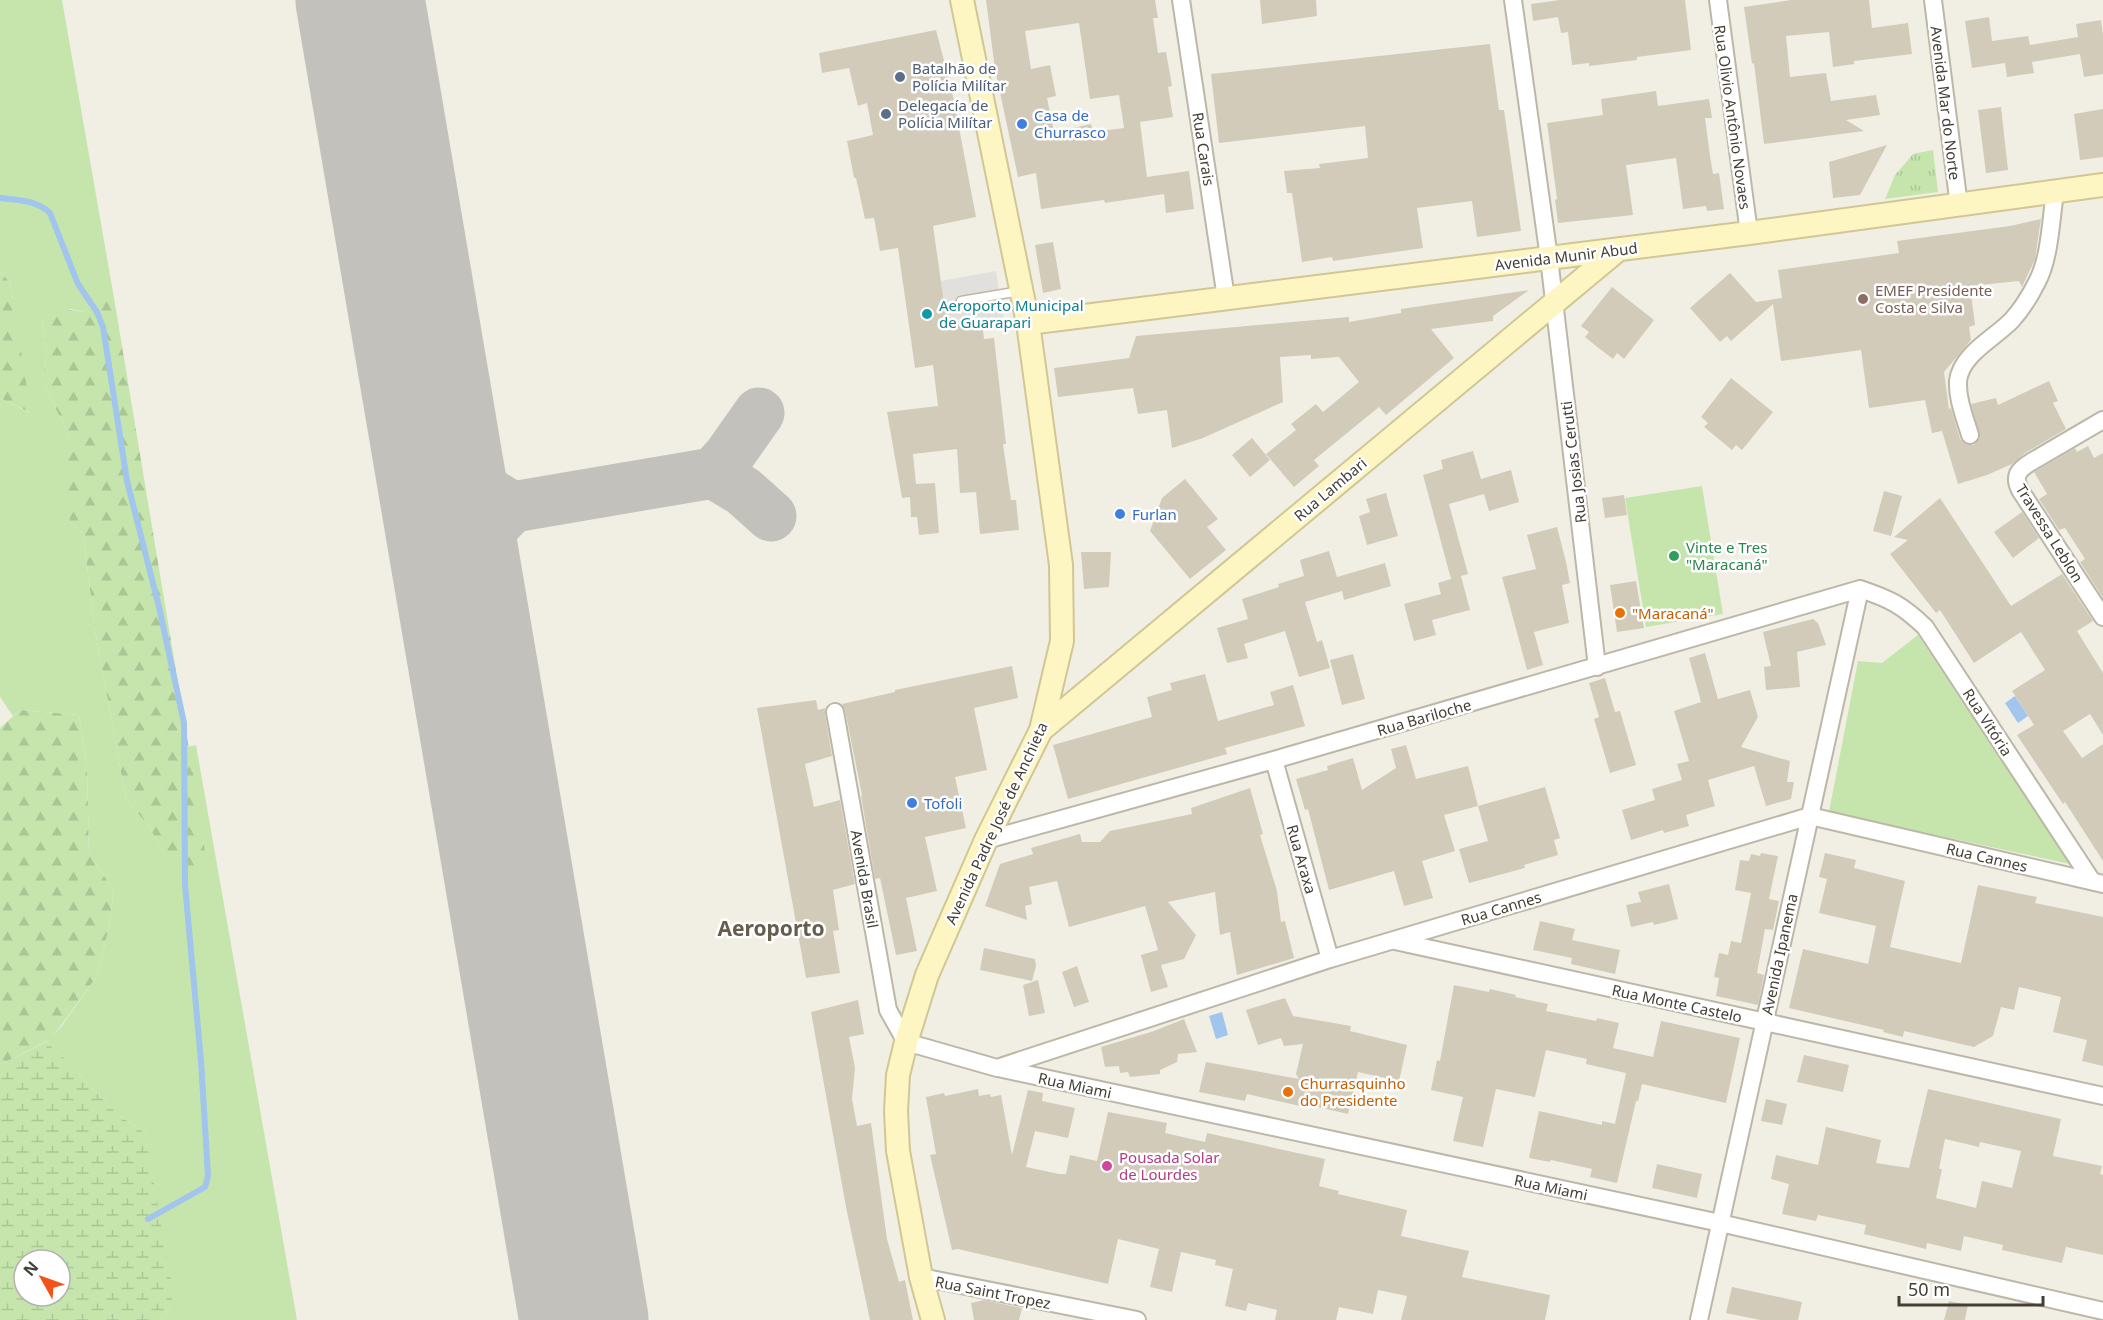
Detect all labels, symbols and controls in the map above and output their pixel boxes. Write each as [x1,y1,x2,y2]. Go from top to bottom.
street label: Rua Olivio Antônio Novaes [1710,23,1756,211]
street label: Avenida Mar do Norte [1927,25,1965,181]
place label: Batalhão de Polícia Milítar [912,58,1007,95]
marker: Batalhão de Polícia Milítar [893,70,907,84]
place label: Delegacía de Polícia Milítar [898,95,993,132]
place label: Casa de Churrasco [1034,105,1106,142]
marker: Delegacía de Polícia Milítar [879,107,893,121]
street label: Rua Carais [1188,111,1220,187]
marker: Casa de Churrasco [1015,117,1029,131]
street label: Avenida Munir Abud [1493,237,1639,275]
place label: EMEF Presidente Costa e Silva [1875,280,1992,317]
marker: EMEF Presidente Costa e Silva [1856,292,1870,306]
place label: Aeroporto Municipal de Guarapari [939,295,1084,332]
marker: Aeroporto Municipal de Guarapari [920,307,934,321]
street label: Rua Josias Cerutti [1556,400,1590,524]
street label: Rua Lambari [1290,453,1370,525]
street label: Travessa Leblon [2012,480,2088,586]
place label: Furlan [1132,504,1177,524]
marker: Furlan [1113,507,1127,521]
place label: Vinte e Tres "Maracaná" [1686,537,1768,574]
marker: Vinte e Tres "Maracaná" [1667,549,1681,563]
place label: "Maracaná" [1632,603,1714,623]
marker: "Maracaná" [1613,606,1627,620]
street label: Rua Vitória [1959,684,2017,760]
street label: Rua Bariloche [1375,694,1473,740]
street label: Avenida Padre José de Anchieta [940,719,1052,927]
place label: Tofoli [924,793,962,813]
marker: Tofoli [905,796,919,810]
street label: Rua Araxa [1283,822,1321,896]
street label: Avenida Brasil [847,828,883,930]
street label: Rua Cannes [1944,838,2030,876]
street label: Rua Cannes [1458,886,1544,930]
street label: Avenida Ipanema [1756,892,1802,1016]
district label: Aeroporto [717,914,825,942]
street label: Rua Monte Castelo [1610,979,1744,1027]
street label: Rua Miami [1036,1067,1114,1103]
place label: Churrasquinho do Presidente [1300,1073,1406,1110]
marker: Churrasquinho do Presidente [1281,1085,1295,1099]
place label: Pousada Solar de Lourdes [1119,1147,1219,1184]
marker: Pousada Solar de Lourdes [1100,1159,1114,1173]
street label: Rua Miami [1512,1169,1590,1205]
north arrow [12,1248,72,1308]
text: N [18,1256,43,1280]
scale bar [1899,1269,2043,1307]
street label: Rua Saint Tropez [934,1271,1052,1313]
text: 50 m [1908,1277,1950,1301]

